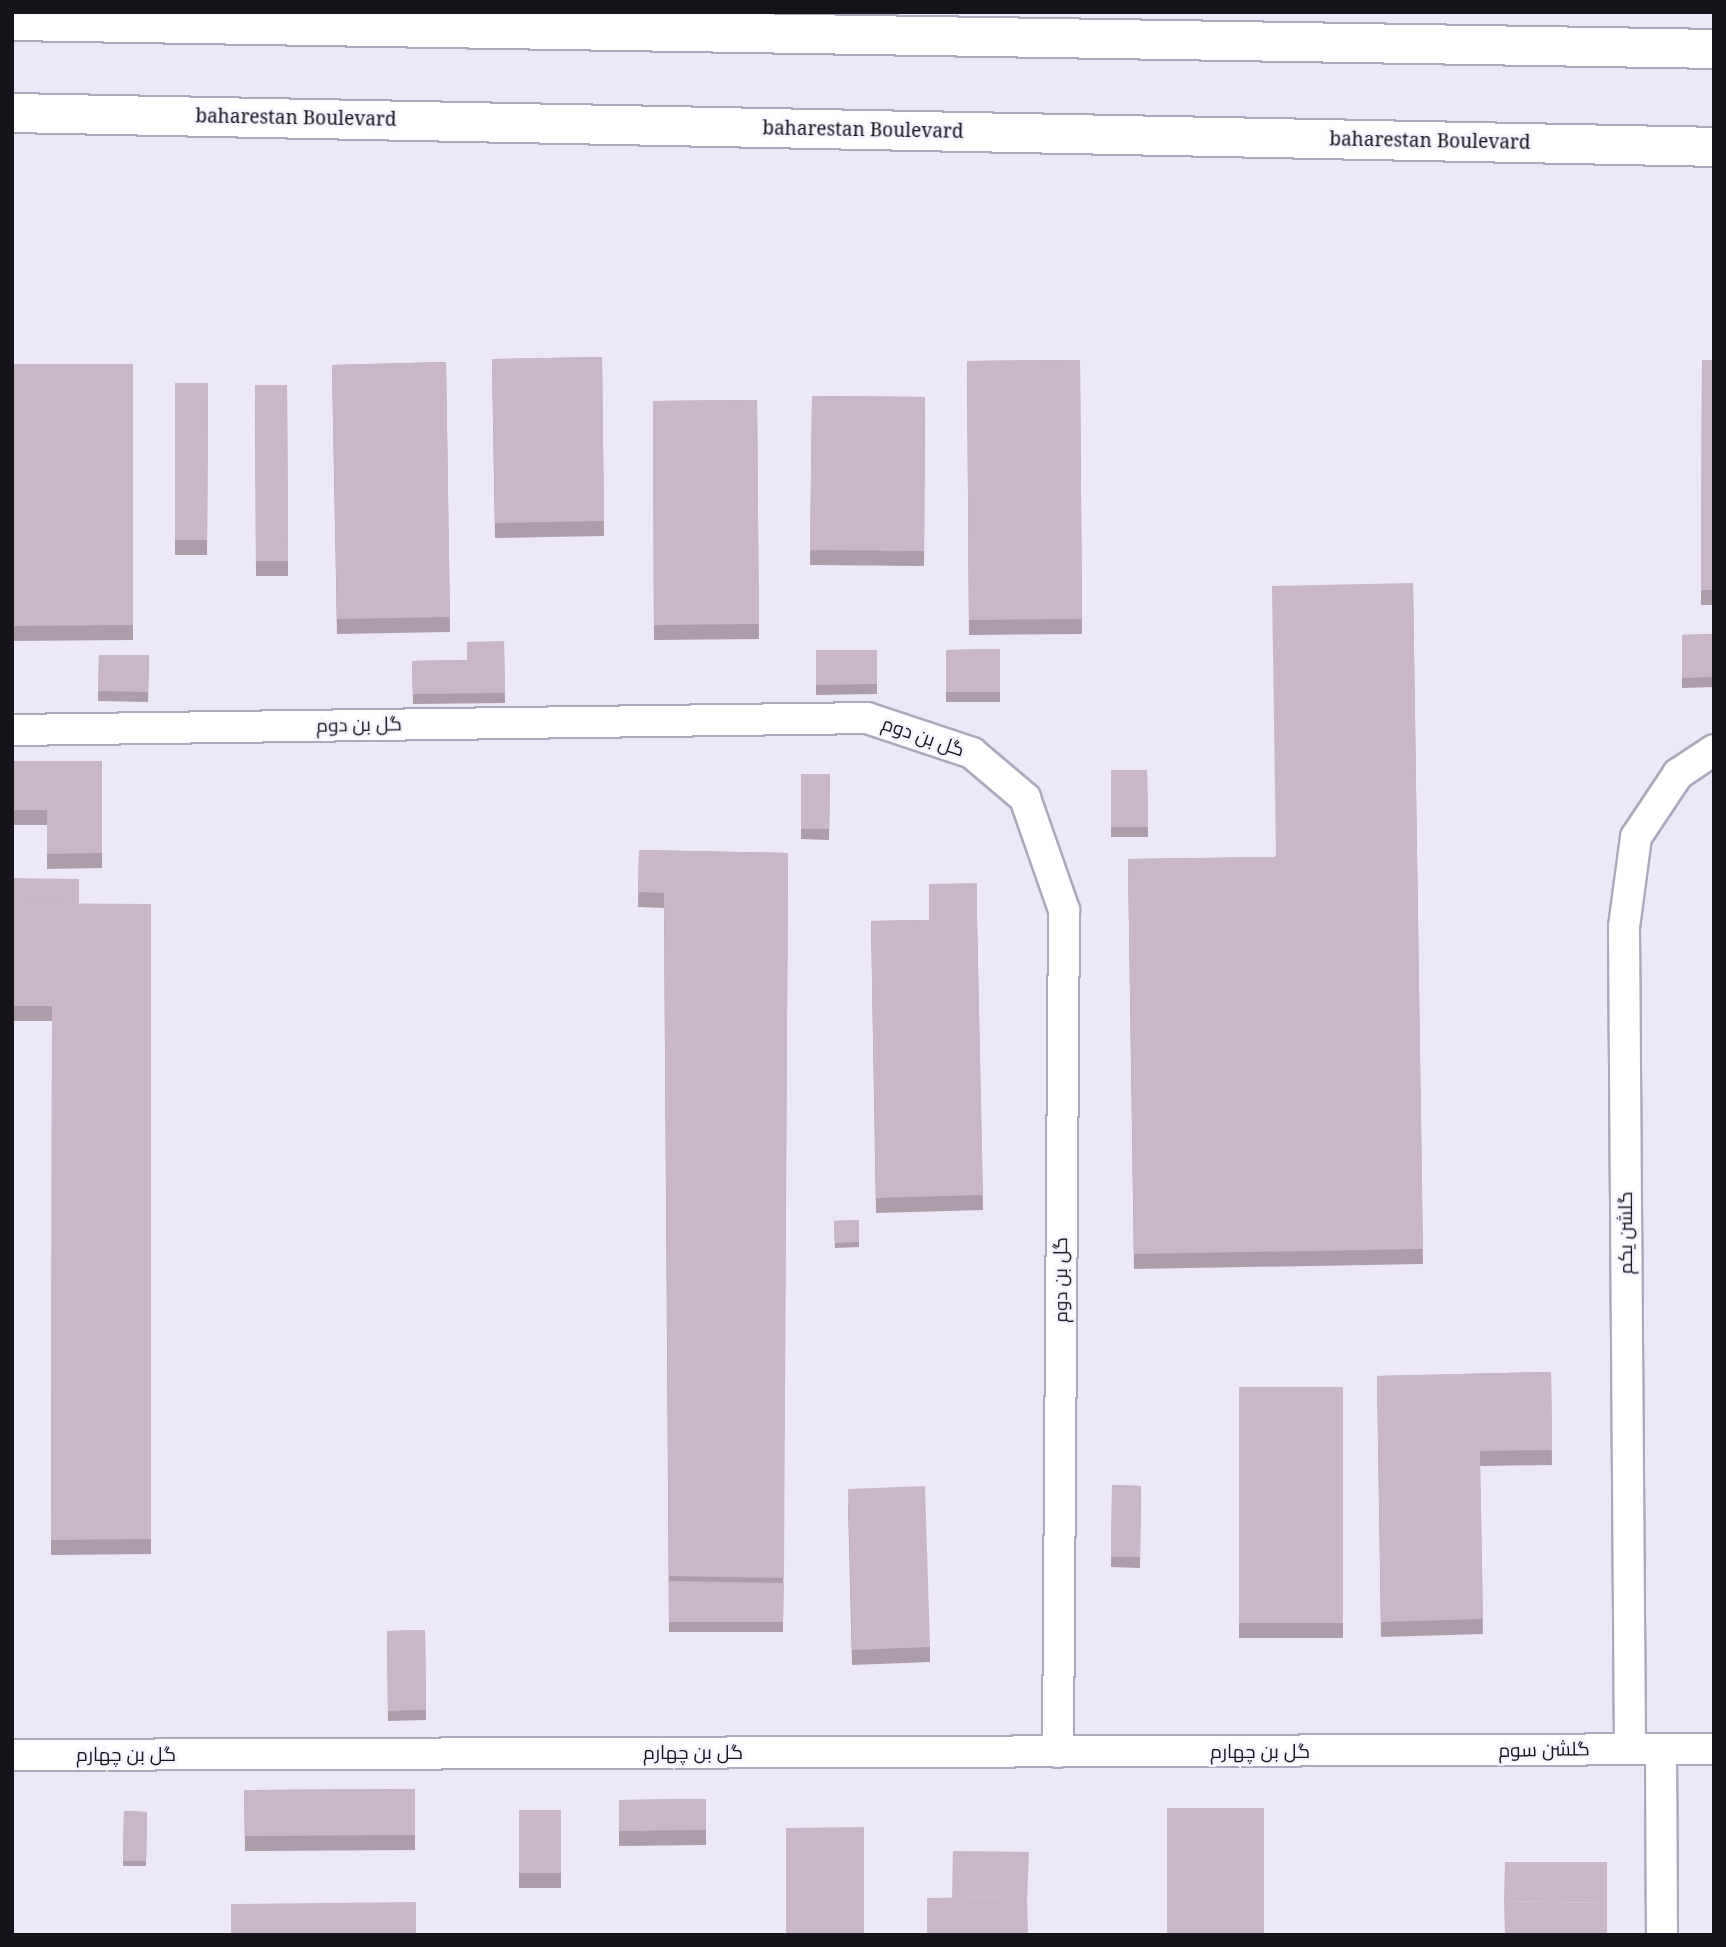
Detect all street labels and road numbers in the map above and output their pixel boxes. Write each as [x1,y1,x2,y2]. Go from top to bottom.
street label: baharestan Boulevard [195,105,397,131]
street label: baharestan Boulevard [762,117,964,143]
street label: baharestan Boulevard [1329,128,1531,154]
street label: گل بن دوم [879,712,967,762]
street label: گل بن دوم [316,713,402,737]
street label: گلشن یکم [1615,1192,1637,1274]
street label: گل بن دوم [1050,1237,1072,1323]
street label: گلشن سوم [1498,1738,1590,1762]
street label: گل بن چهارم [1210,1741,1310,1763]
street label: گل بن چهارم [643,1742,743,1764]
street label: گل بن چهارم [76,1744,176,1766]

